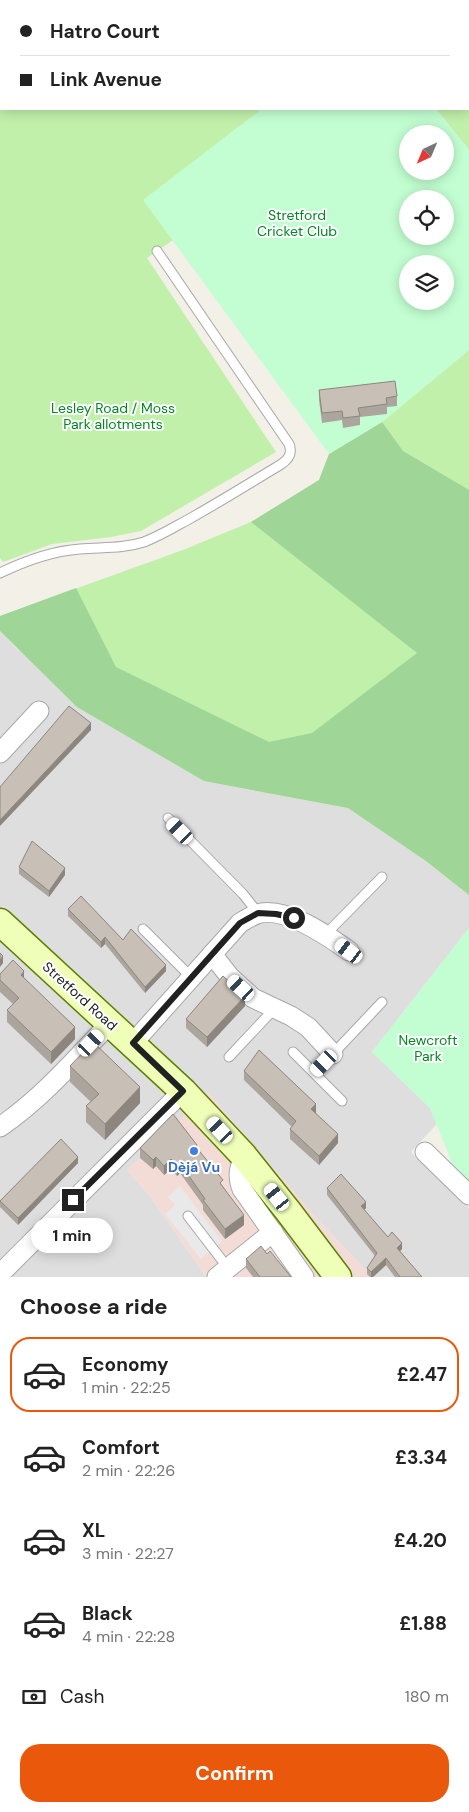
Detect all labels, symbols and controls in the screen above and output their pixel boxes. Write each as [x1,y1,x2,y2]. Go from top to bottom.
text: Hatro Court [50,19,160,44]
text: Link Avenue [50,67,162,92]
north arrow [399,125,454,180]
map controls [399,125,454,310]
button: locate [399,190,454,245]
park label: Stretford Cricket Club [257,206,337,240]
button: layers [399,255,454,310]
park label: Lesley Road / Moss Park allotments [51,399,175,433]
car [164,815,195,847]
route start [283,907,305,929]
car [332,936,365,966]
street label: Stretford Road [39,958,121,1034]
car [224,972,257,1004]
car [75,1027,106,1059]
park label: Newcroft Park [398,1031,458,1065]
car [308,1047,339,1079]
car [204,1114,235,1146]
marker: Dèjá Vu [188,1145,200,1157]
place label: Dèjá Vu [168,1158,220,1176]
car [261,1181,292,1213]
route end [62,1189,84,1211]
callout: 1 min [32,1218,114,1252]
text: 1 min [53,1225,91,1246]
text: Choose a ride [20,1292,168,1321]
icon: car [22,1352,67,1397]
text: Economy [82,1352,169,1377]
text: £2.47 [397,1362,447,1387]
text: 1 min · 22:25 [82,1377,171,1398]
icon: car [22,1435,67,1480]
text: Comfort [82,1435,160,1460]
text: £3.34 [395,1445,447,1470]
text: 2 min · 22:26 [82,1460,175,1481]
icon: car [22,1518,67,1563]
text: XL [82,1518,105,1543]
text: £4.20 [394,1528,447,1553]
text: 3 min · 22:27 [82,1543,174,1564]
icon: car [22,1601,67,1646]
text: Black [82,1601,133,1626]
text: £1.88 [399,1611,447,1636]
text: 4 min · 22:28 [82,1626,175,1647]
icon: cash [20,1683,48,1711]
text: Cash [60,1684,104,1709]
text: 180 m [405,1686,449,1707]
button: Confirm [20,1744,449,1802]

